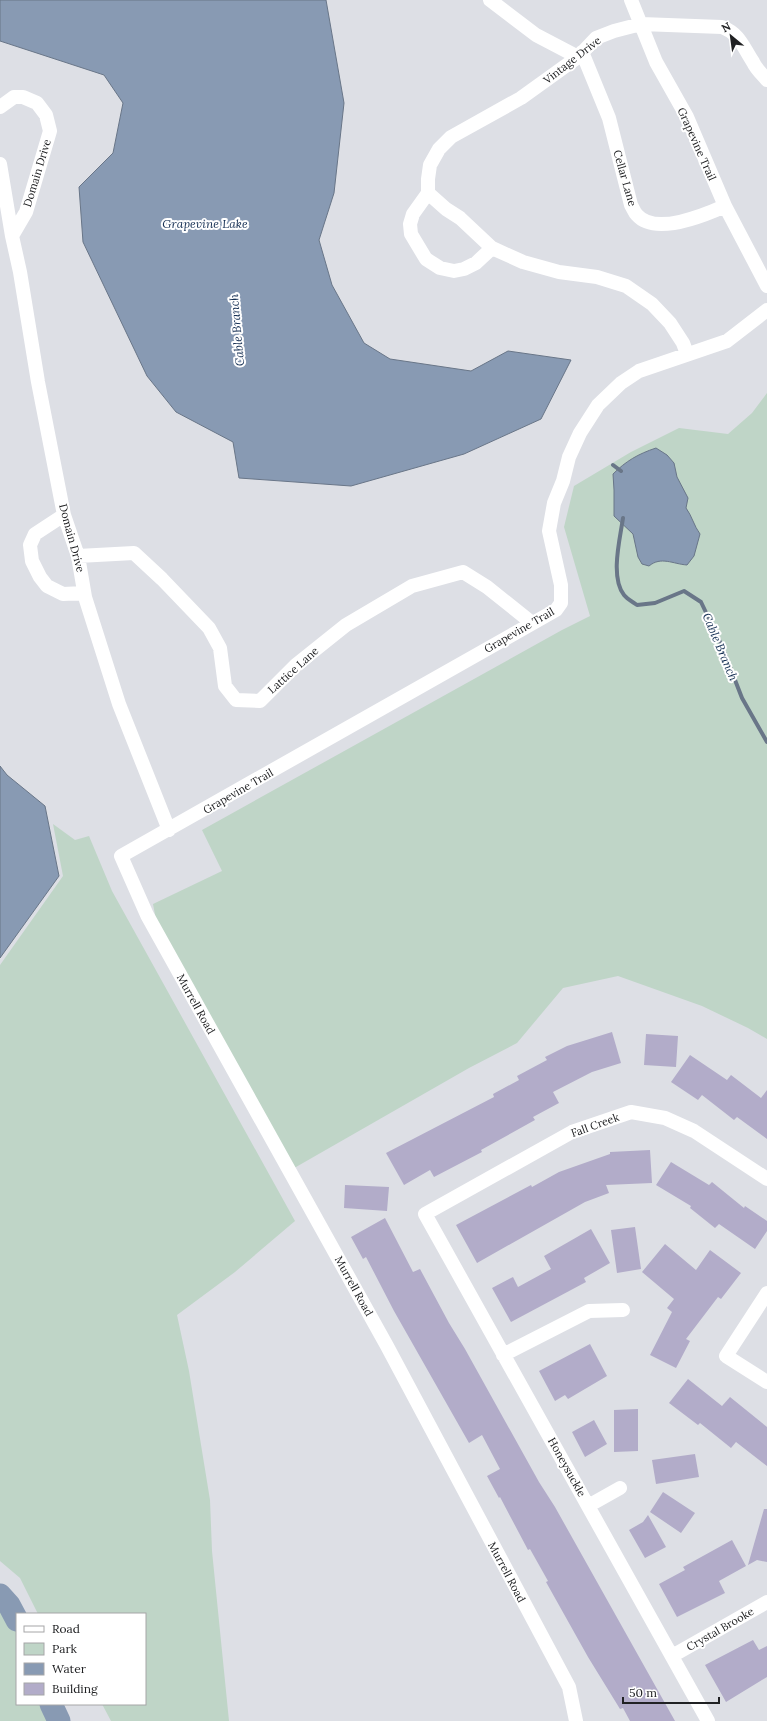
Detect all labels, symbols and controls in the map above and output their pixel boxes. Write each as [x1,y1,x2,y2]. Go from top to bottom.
north arrow [711,16,751,56]
text: N [719,19,734,35]
street label: Vintage Drive [540,33,604,87]
street label: Grapevine Trail [675,105,719,183]
street label: Domain Drive [20,137,54,209]
street label: Cellar Lane [610,148,640,208]
water label: Grapevine Lake [162,216,248,231]
water label: Cable Branch [226,293,247,367]
street label: Domain Drive [56,502,88,574]
street label: Grapevine Trail [481,604,557,656]
water label: Cable Branch [699,611,742,683]
street label: Lattice Lane [265,644,321,696]
street label: Grapevine Trail [200,765,276,817]
street label: Murrell Road [174,972,218,1037]
street label: Fall Creek [569,1110,621,1140]
street label: Murrell Road [332,1254,376,1319]
street label: Honeysuckle [545,1435,589,1499]
street label: Murrell Road [485,1539,529,1605]
street label: Crystal Brooke [684,1604,756,1654]
legend [16,1613,146,1705]
text: Road [52,1621,80,1636]
text: Park [52,1641,78,1656]
text: Water [52,1661,87,1676]
scale bar [623,1679,719,1705]
text: Building [52,1681,98,1696]
text: 50 m [629,1685,657,1700]

